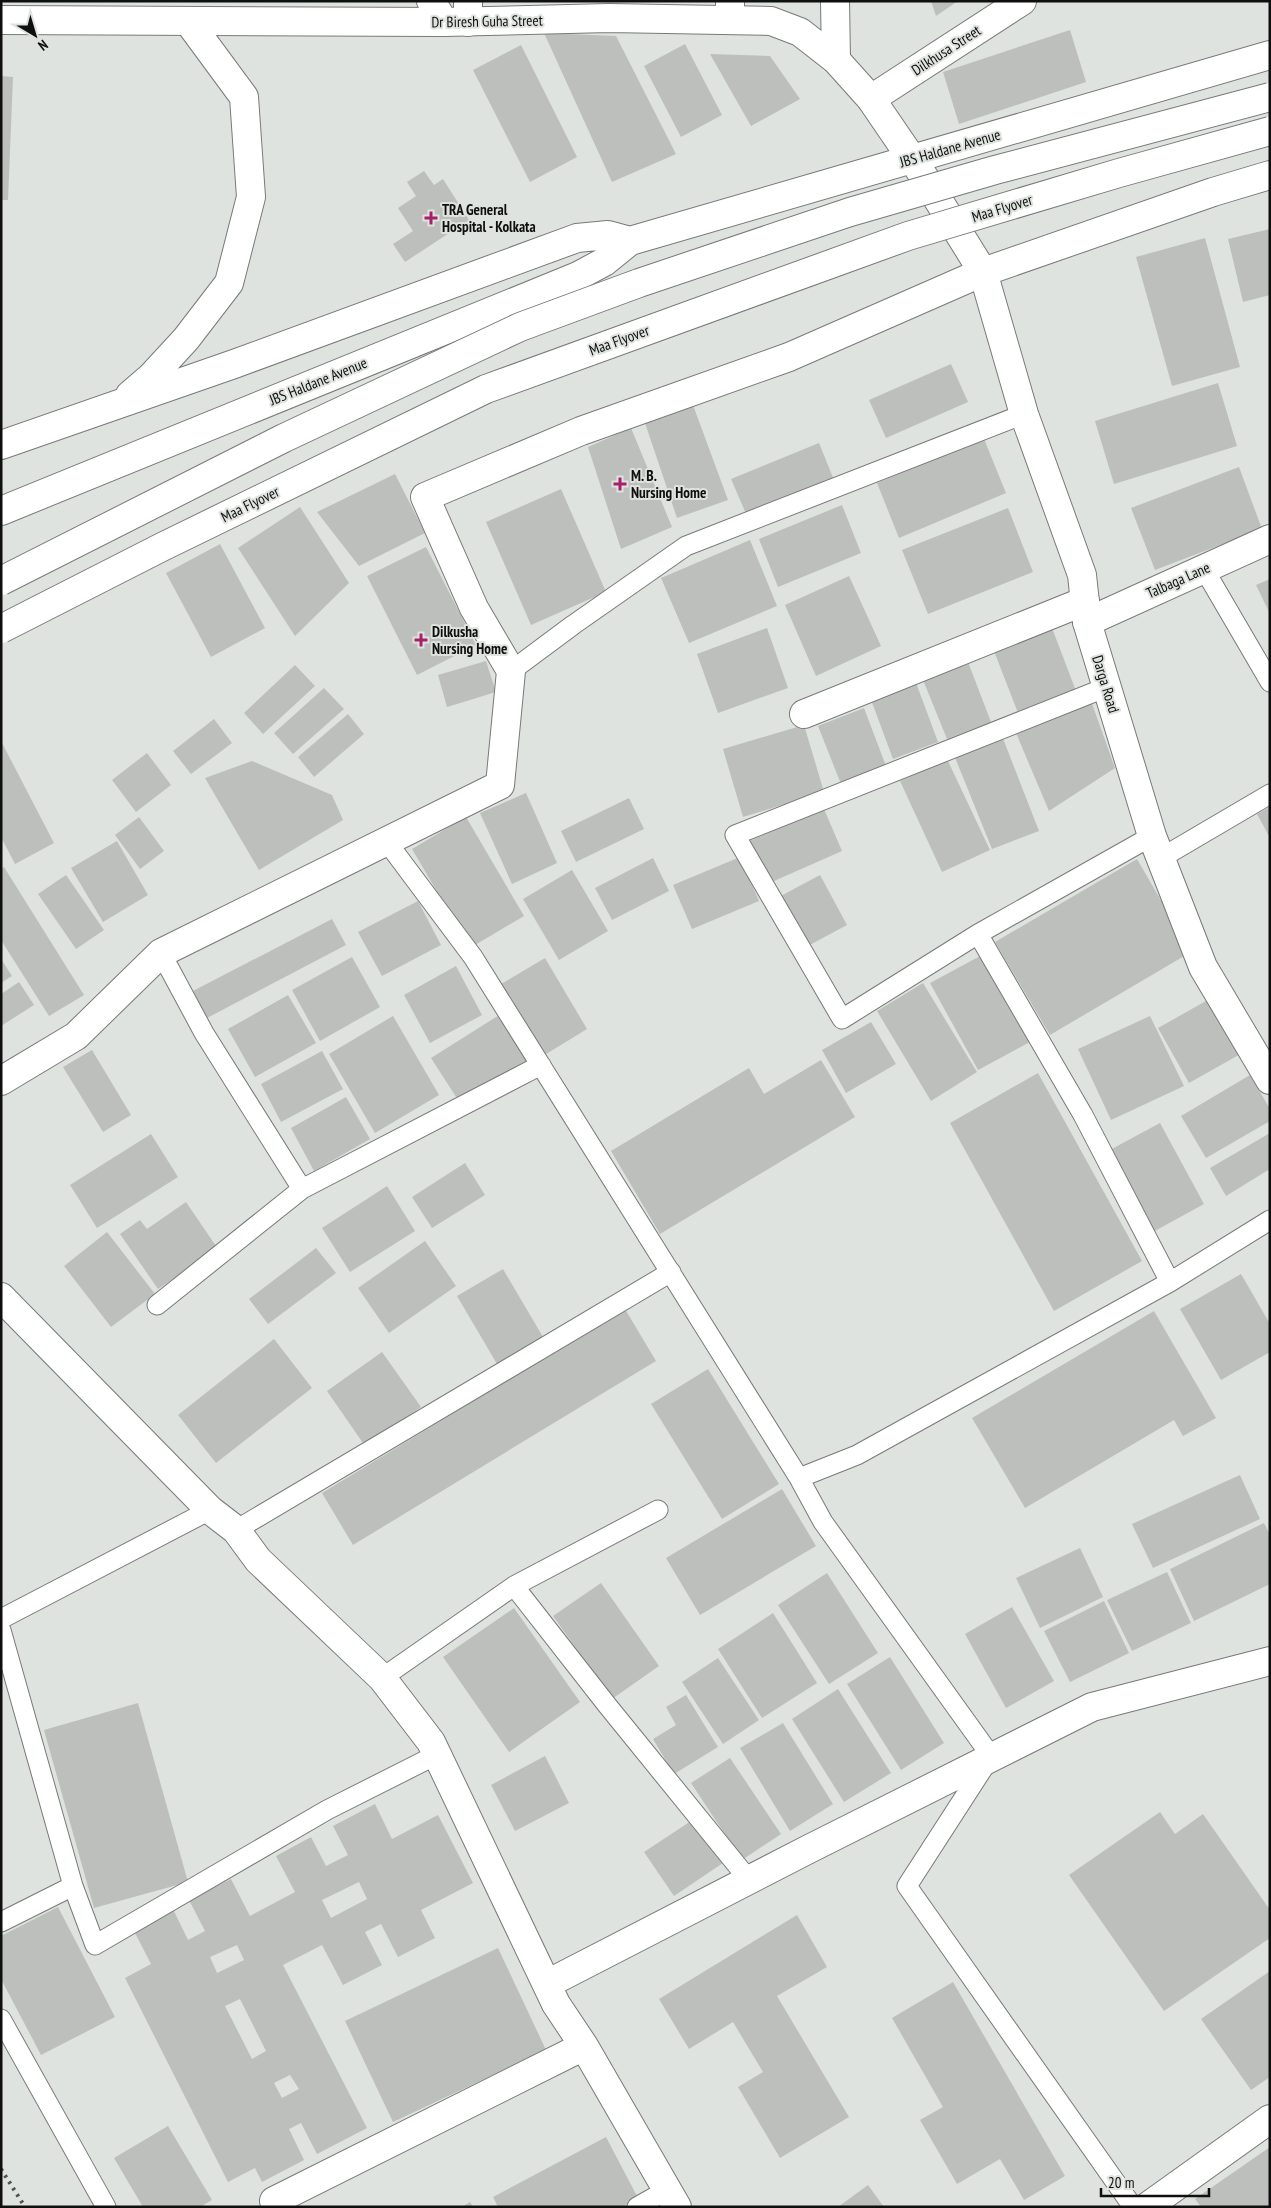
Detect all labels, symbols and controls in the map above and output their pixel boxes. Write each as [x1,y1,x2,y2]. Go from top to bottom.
north arrow [10,10,60,60]
street label: Dr Biresh Guha Street [431,11,543,31]
street label: Dilkhusa Street [908,21,984,79]
text: N [34,36,52,55]
street label: JBS Haldane Avenue [897,125,1003,172]
street label: Maa Flyover [969,190,1036,226]
place label: TRA General Hospital - Kolkata [442,200,536,236]
marker: TRA General Hospital - Kolkata [424,211,438,225]
street label: Maa Flyover [586,320,652,360]
street label: JBS Haldane Avenue [265,353,370,410]
place label: M. B. Nursing Home [631,466,706,502]
marker: M. B. Nursing Home [613,477,627,491]
street label: Maa Flyover [218,481,283,526]
street label: Talbaga Lane [1143,558,1213,602]
place label: Dilkusha Nursing Home [432,622,507,658]
marker: Dilkusha Nursing Home [414,633,428,647]
street label: Darga Road [1088,653,1124,715]
scale bar [1101,2166,1208,2198]
text: 20 m [1108,2173,1134,2192]

